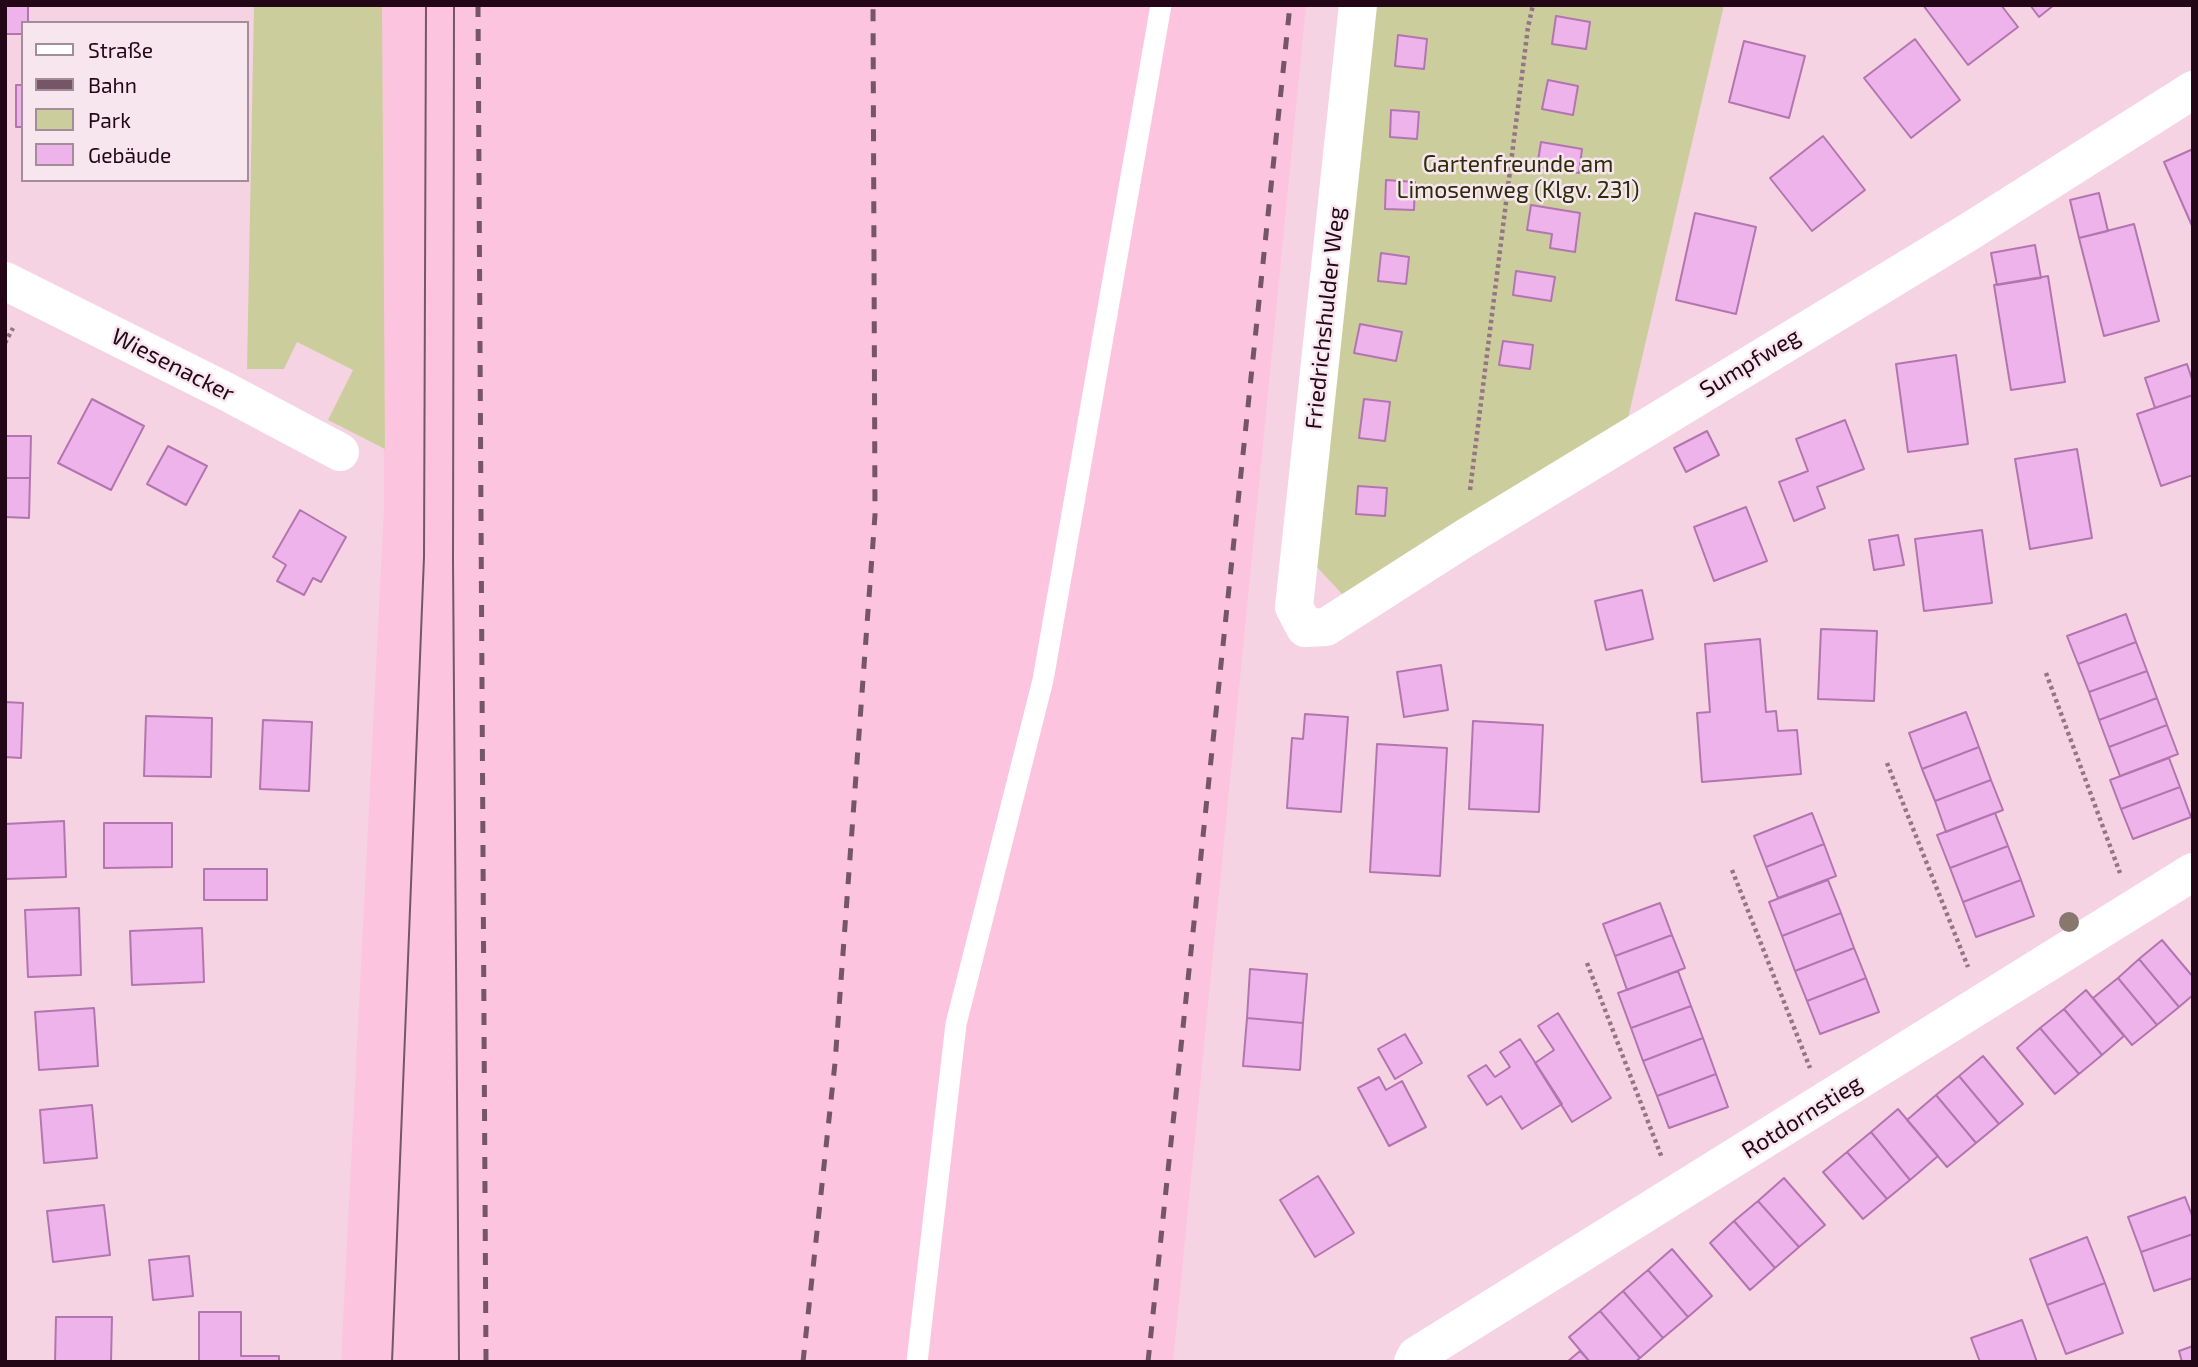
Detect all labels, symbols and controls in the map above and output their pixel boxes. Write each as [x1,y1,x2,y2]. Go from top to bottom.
legend [21,21,248,182]
text: Straße [88,37,153,62]
text: Bahn [88,72,137,97]
text: Park [88,107,131,132]
text: Gebäude [88,142,171,167]
park label: Gartenfreunde am Limosenweg (Klgv. 231) [1397,150,1639,204]
street label: Friedrichshulder Weg [1300,205,1350,431]
street label: Wiesenacker [107,322,239,408]
street label: Sumpfweg [1695,322,1805,404]
street label: Rotdornstieg [1737,1069,1867,1165]

